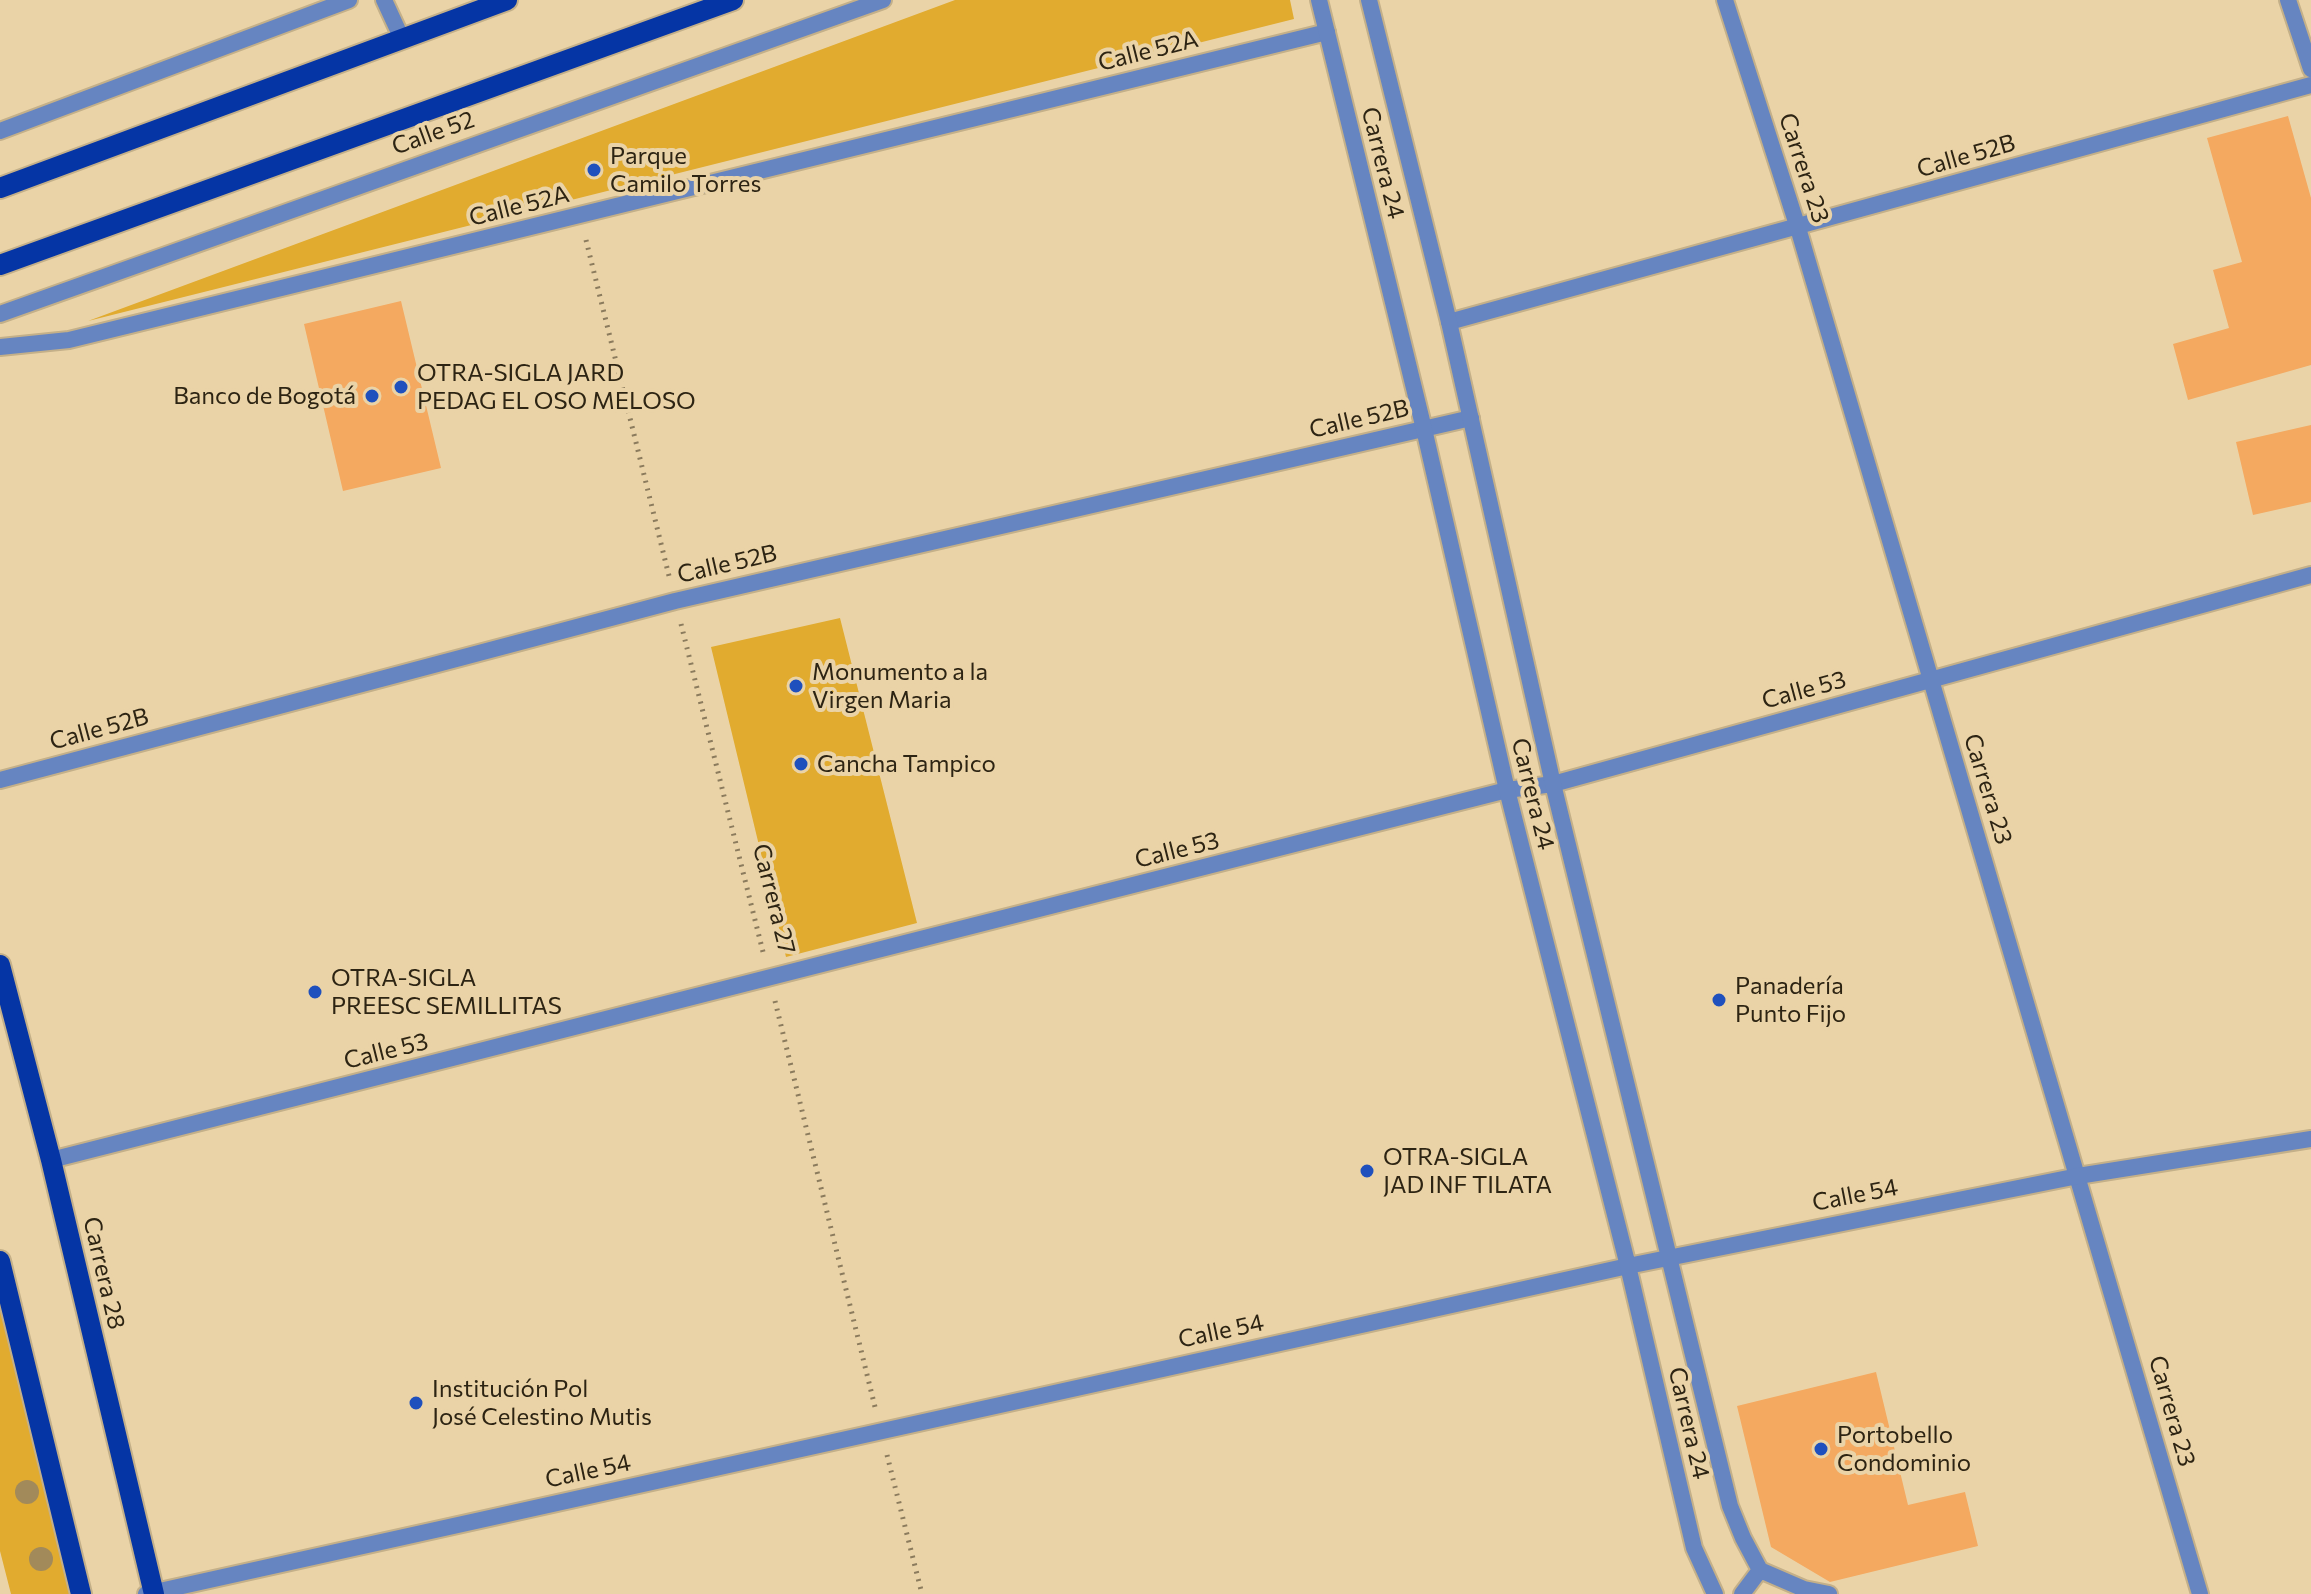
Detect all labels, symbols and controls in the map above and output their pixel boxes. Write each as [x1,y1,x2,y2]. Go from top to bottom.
street label: Calle 52A [1095,25,1201,77]
street label: Carrera 24 [1355,104,1411,222]
street label: Calle 52 [388,105,478,161]
street label: Carrera 23 [1773,109,1835,227]
street label: Calle 52B [1913,128,2019,184]
place label: Parque Camilo Torres [610,142,761,198]
marker: Parque Camilo Torres [585,161,603,179]
street label: Calle 52A [466,180,572,232]
place label: OTRA-SIGLA JARD PEDAG EL OSO MELOSO [417,359,696,415]
marker: OTRA-SIGLA JARD PEDAG EL OSO MELOSO [392,378,410,396]
place label: Banco de Bogotá [173,382,356,410]
marker: Banco de Bogotá [363,387,381,405]
street label: Calle 52B [1307,394,1411,444]
street label: Calle 52B [675,539,779,589]
place label: Monumento a la Virgen Maria [812,658,988,714]
street label: Calle 53 [1759,665,1849,715]
marker: Monumento a la Virgen Maria [787,677,805,695]
street label: Calle 52B [46,702,152,756]
street label: Carrera 23 [1958,730,2018,848]
street label: Carrera 24 [1505,735,1561,853]
place label: Cancha Tampico [817,750,996,778]
marker: Cancha Tampico [792,755,810,773]
street label: Calle 53 [1132,826,1222,874]
street label: Carrera 27 [746,841,802,957]
place label: OTRA-SIGLA PREESC SEMILLITAS [331,964,562,1020]
place label: Panadería Punto Fijo [1735,972,1846,1028]
marker: OTRA-SIGLA PREESC SEMILLITAS [306,983,324,1001]
marker: Panadería Punto Fijo [1710,991,1728,1009]
street label: Calle 53 [341,1027,431,1075]
place label: OTRA-SIGLA JAD INF TILATA [1383,1143,1552,1199]
marker: OTRA-SIGLA JAD INF TILATA [1358,1162,1376,1180]
street label: Calle 54 [1810,1173,1900,1217]
street label: Carrera 28 [77,1214,131,1332]
street label: Calle 54 [1176,1308,1266,1354]
street label: Carrera 23 [2142,1352,2202,1470]
street label: Carrera 24 [1662,1364,1716,1482]
place label: Institución Pol José Celestino Mutis [432,1375,652,1431]
marker: Institución Pol José Celestino Mutis [407,1394,425,1412]
place label: Portobello Condominio [1837,1421,1971,1477]
marker: Portobello Condominio [1812,1440,1830,1458]
street label: Calle 54 [543,1448,633,1494]

